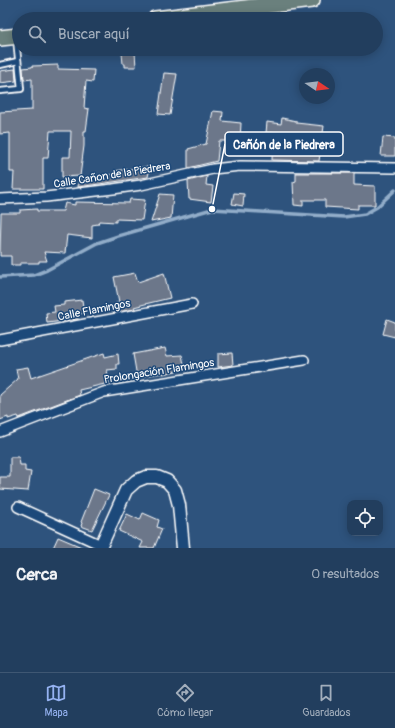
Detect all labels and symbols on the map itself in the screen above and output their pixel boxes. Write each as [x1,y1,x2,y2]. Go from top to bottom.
north arrow [299,68,335,104]
callout: Cañón de la Piedrera [225,132,343,156]
text: Cañón de la Piedrera [233,138,335,153]
street label: Calle Cañon de la Piedrera [53,159,171,191]
street label: Calle Flamingos [57,297,131,323]
street label: Prolongación Flamingos [103,356,215,386]

